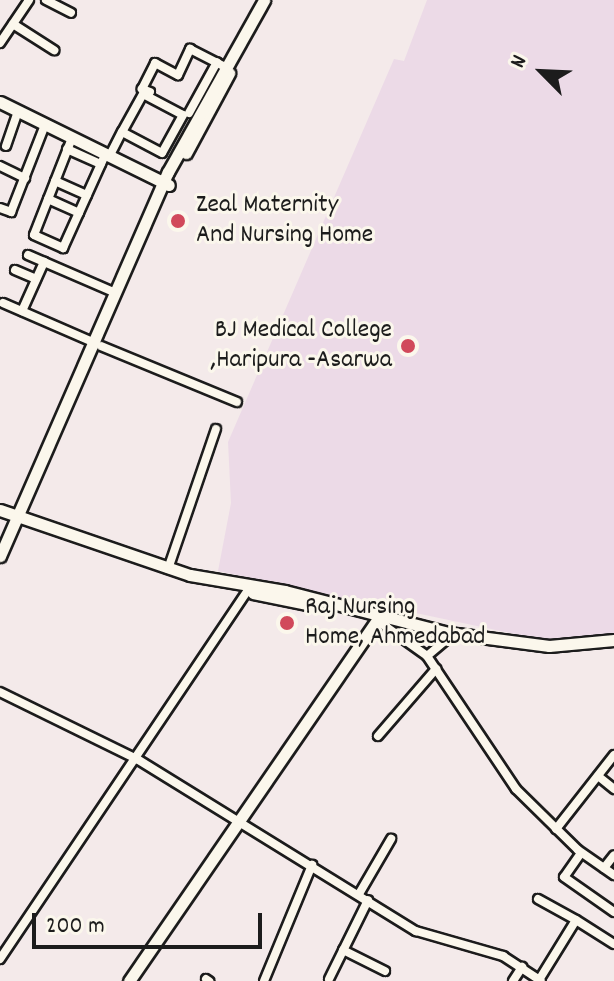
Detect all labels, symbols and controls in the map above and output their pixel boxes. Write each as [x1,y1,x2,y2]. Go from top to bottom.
north arrow [502,32,582,112]
text: N [503,51,536,73]
place label: Zeal Maternity And Nursing Home [196,190,373,252]
marker: Zeal Maternity And Nursing Home [167,210,189,232]
place label: BJ Medical College ,Haripura -Asarwa [211,315,392,376]
marker: BJ Medical College ,Haripura -Asarwa [399,337,417,355]
place label: Raj Nursing Home, Ahmedabad [305,592,486,654]
marker: Raj Nursing Home, Ahmedabad [276,612,298,634]
scale bar [36,897,266,947]
text: 200 m [46,910,105,944]

